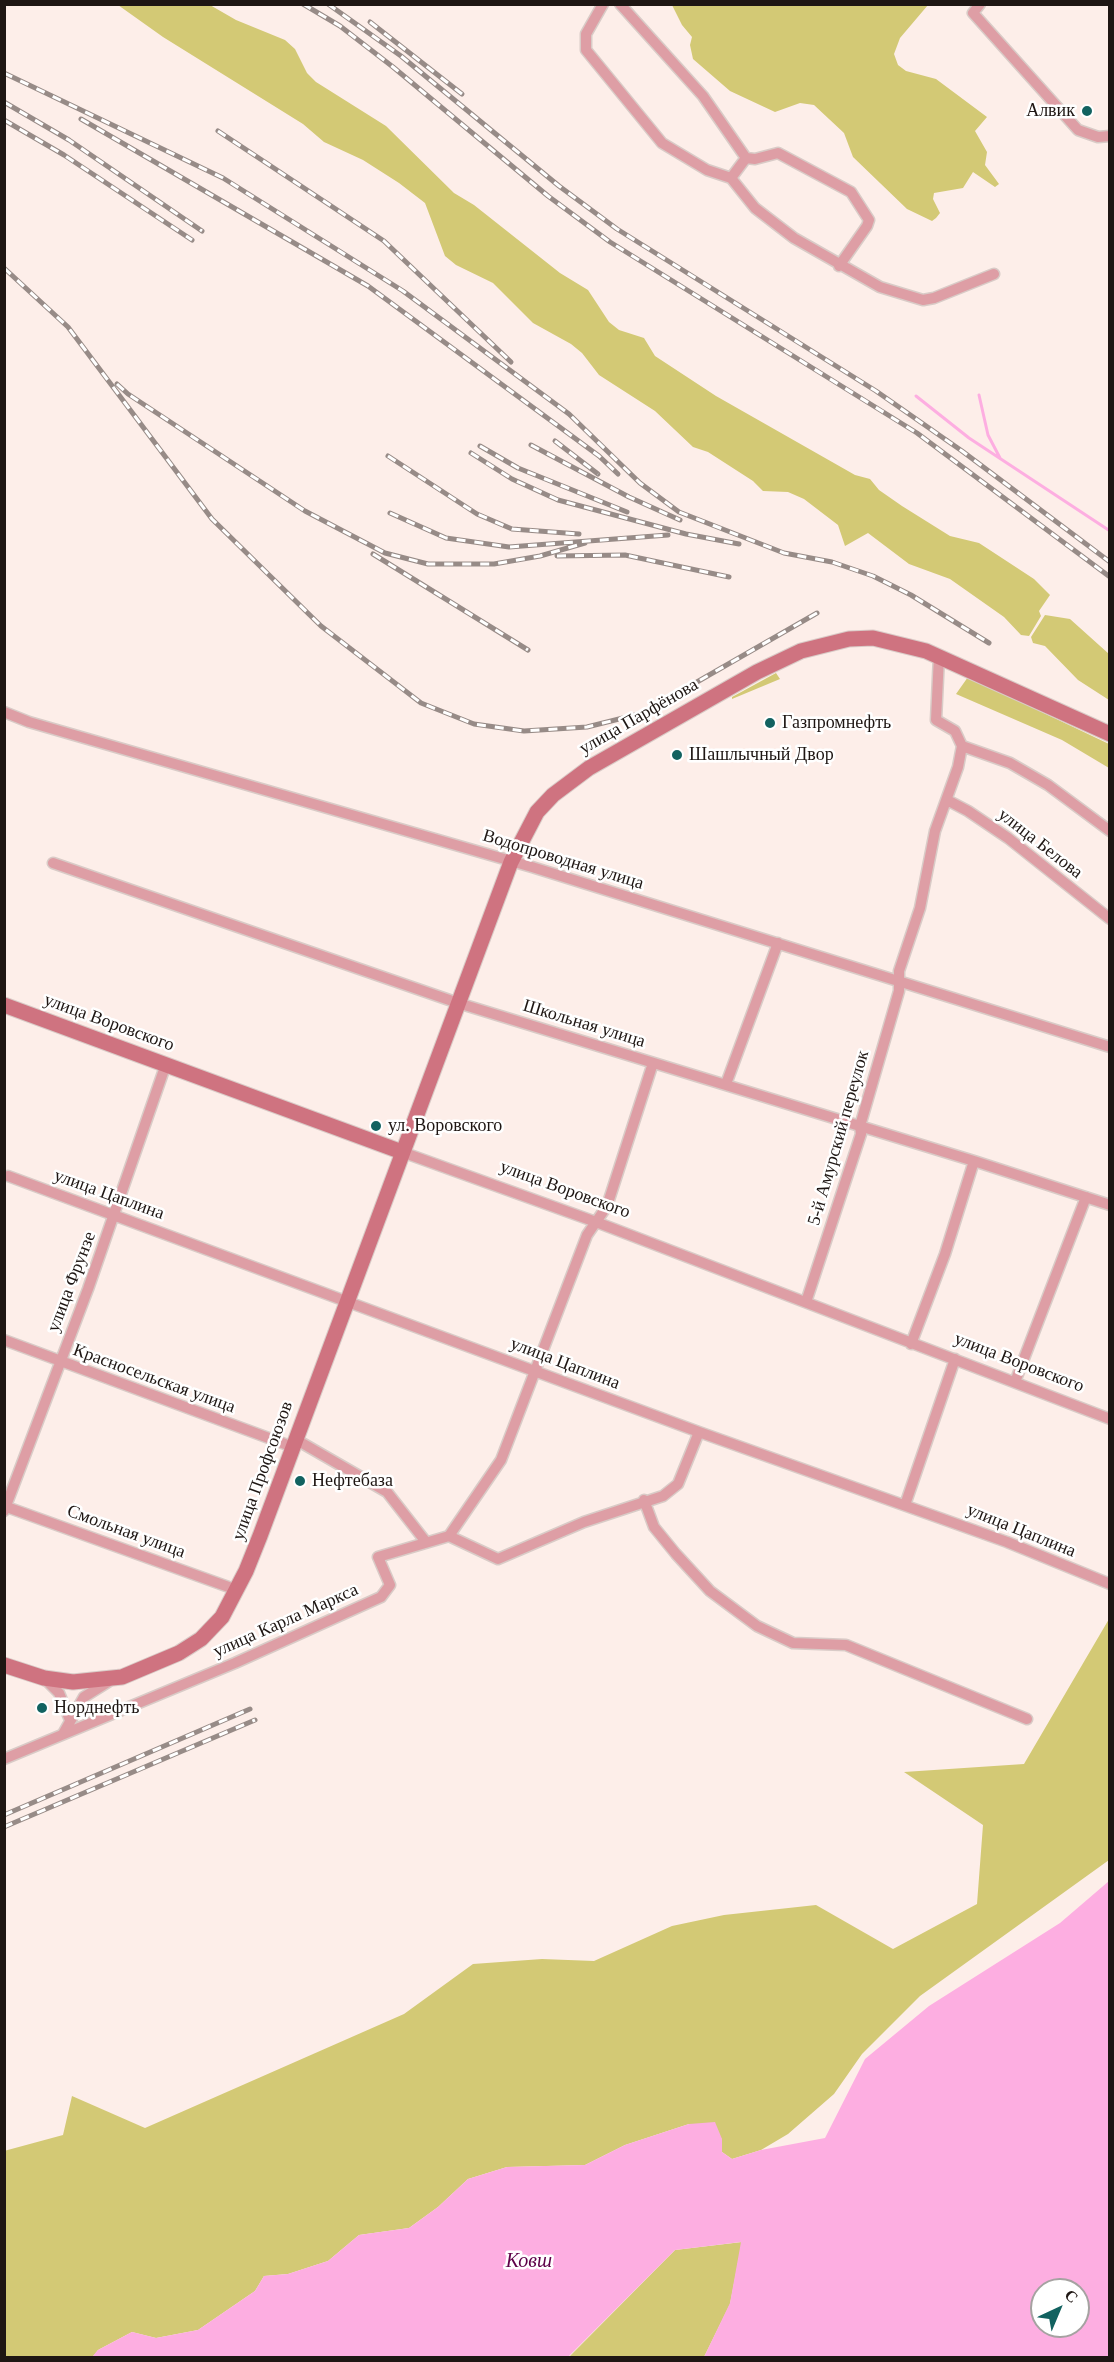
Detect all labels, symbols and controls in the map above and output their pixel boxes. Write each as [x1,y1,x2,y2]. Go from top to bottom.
place label: Алвик [1026,100,1075,122]
marker: Алвик [1080,104,1094,118]
street label: улица Парфёнова [576,674,702,760]
place label: Газпромнефть [782,712,891,734]
marker: Газпромнефть [763,716,777,730]
place label: Шашлычный Двор [689,744,834,766]
marker: Шашлычный Двор [670,748,684,762]
street label: улица Белова [993,804,1087,884]
street label: Водопроводная улица [480,825,646,895]
street label: улица Воровского [41,989,177,1057]
street label: Школьная улица [520,995,648,1053]
street label: 5-й Амурский переулок [804,1048,874,1228]
place label: ул. Воровского [388,1115,502,1137]
marker: ул. Воровского [369,1119,383,1133]
street label: улица Воровского [497,1156,633,1224]
street label: улица Цаплина [51,1165,167,1225]
street label: улица Фрунзе [43,1229,101,1335]
street label: улица Воровского [951,1328,1087,1398]
street label: улица Цаплина [507,1333,623,1395]
street label: Красносельская улица [70,1340,238,1418]
street label: улица Профсоюзов [228,1398,298,1544]
place label: Нефтебаза [312,1470,393,1492]
marker: Нефтебаза [293,1474,307,1488]
street label: улица Цаплина [963,1499,1079,1563]
street label: Смольная улица [64,1501,188,1563]
street label: улица Карла Маркса [210,1579,362,1663]
place label: Норднефть [54,1697,140,1719]
marker: Норднефть [35,1701,49,1715]
water label: Ковш [506,2250,552,2274]
north arrow [1030,2278,1090,2338]
text: С [1061,2286,1082,2306]

